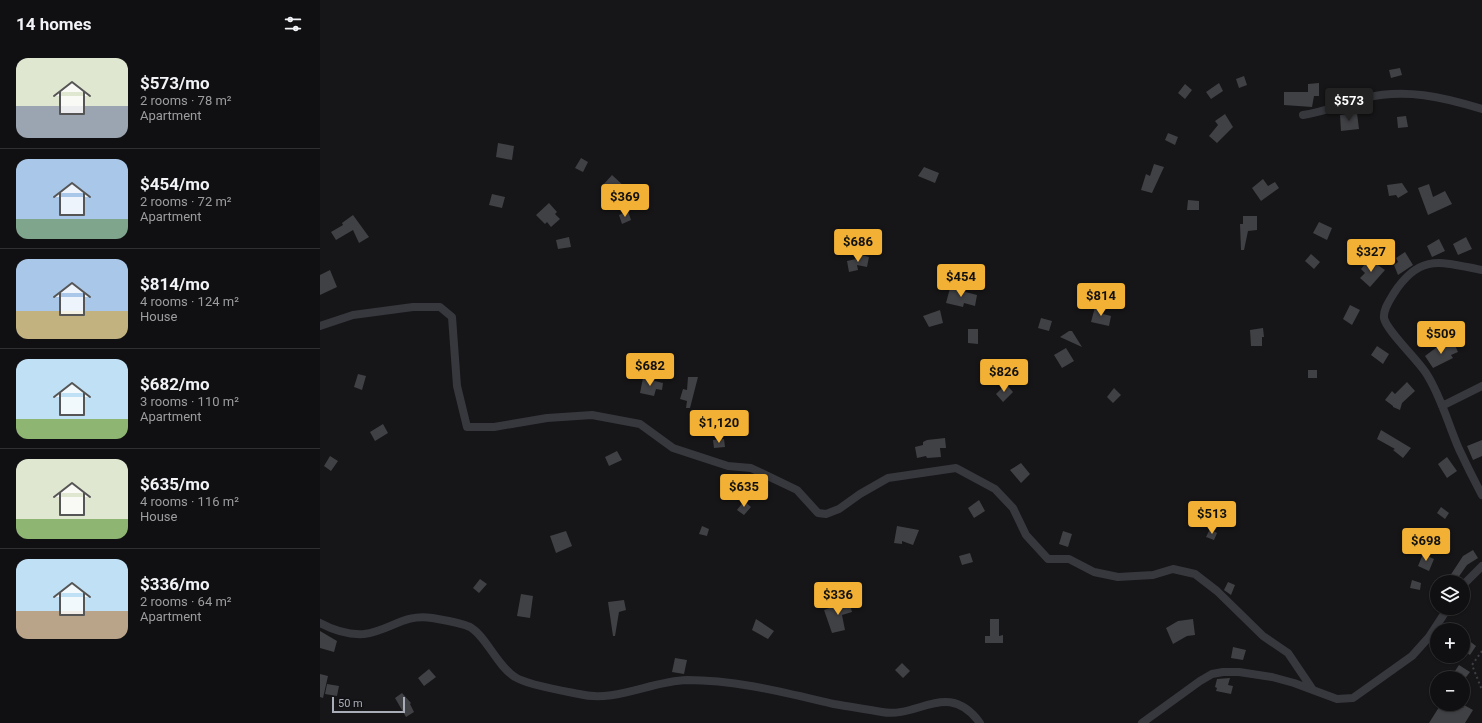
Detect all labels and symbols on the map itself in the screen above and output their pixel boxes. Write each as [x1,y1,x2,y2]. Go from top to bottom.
pin: $573 [1325,88,1373,122]
pin: $369 [601,184,649,218]
pin: $686 [834,229,882,263]
pin: $327 [1347,239,1395,273]
pin: $454 [937,264,985,298]
pin: $814 [1077,283,1125,317]
pin: $509 [1417,321,1465,355]
pin: $682 [626,353,674,387]
pin: $826 [980,359,1028,393]
pin: $1,120 [686,410,752,444]
pin: $635 [720,474,768,508]
pin: $513 [1188,501,1236,535]
pin: $698 [1402,528,1450,562]
pin: $336 [814,582,862,616]
scale bar [332,695,405,714]

